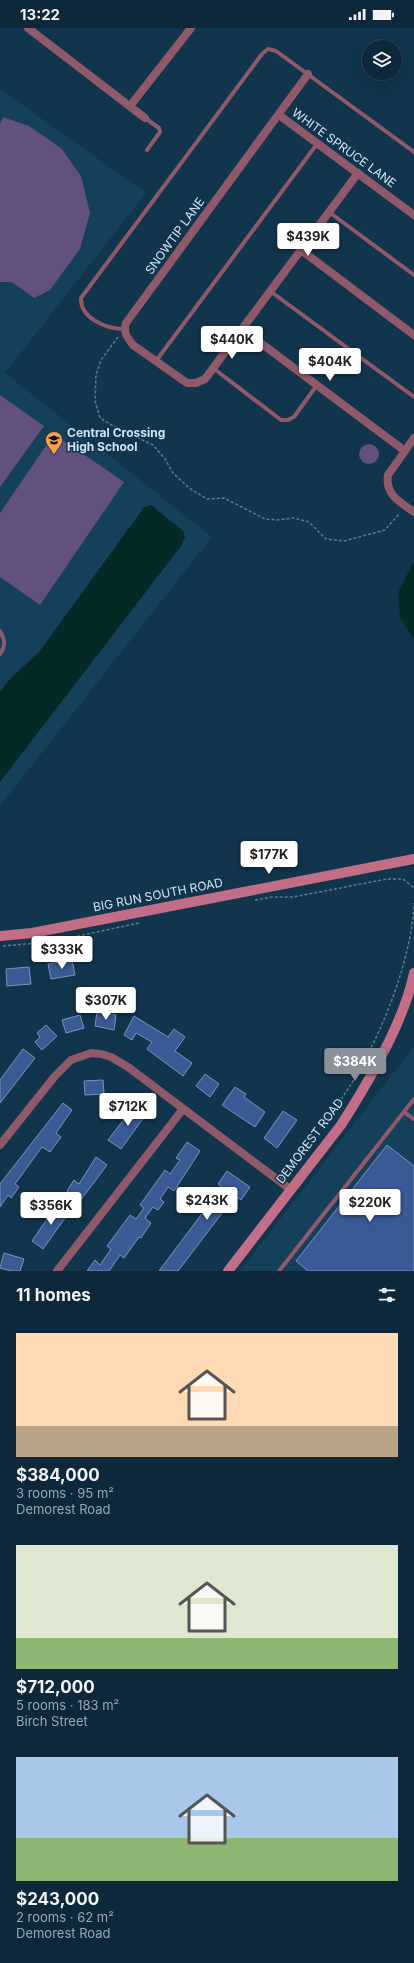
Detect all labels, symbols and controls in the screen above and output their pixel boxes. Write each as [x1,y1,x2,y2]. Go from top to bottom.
text: 13:22 [20,5,60,24]
map controls [362,40,402,80]
button: layers [362,40,402,80]
street label: WHITE SPRUCE LANE [289,105,399,190]
street label: SNOWTIP LANE [142,194,207,277]
pin: $439K [280,223,336,257]
text: $439K [286,228,330,244]
pin: $440K [204,326,260,360]
text: $440K [210,331,254,347]
pin: $404K [302,348,358,382]
text: $404K [308,353,352,369]
place label: Central Crossing High School [67,425,165,454]
school or university icon: Central Crossing High School [44,430,64,455]
pin: $177K [241,841,297,875]
text: $177K [250,846,288,862]
street label: BIG RUN SOUTH ROAD [92,875,224,914]
pin: $333K [34,936,90,970]
text: $333K [40,941,84,957]
pin: $307K [78,987,134,1021]
text: $307K [85,992,127,1008]
pin: $384K [327,1048,383,1082]
text: $384K [333,1053,377,1069]
pin: $712K [100,1093,156,1127]
street label: DEMOREST ROAD [273,1095,347,1186]
text: $712K [108,1098,148,1114]
pin: $243K [179,1187,235,1221]
pin: $220K [342,1189,398,1223]
pin: $356K [23,1192,79,1226]
text: $243K [185,1192,229,1208]
text: $220K [348,1194,392,1210]
text: $356K [29,1197,73,1213]
icon: filters [376,1284,398,1306]
text: 11 homes [16,1285,91,1305]
icon: home [171,1359,243,1431]
text: $384,000 [16,1465,100,1485]
text: 3 rooms · 95 m² [16,1485,114,1501]
text: Demorest Road [16,1501,111,1517]
icon: home [171,1571,243,1643]
text: $712,000 [16,1677,95,1697]
text: 5 rooms · 183 m² [16,1697,119,1713]
text: Birch Street [16,1713,88,1729]
icon: home [171,1783,243,1855]
text: $243,000 [16,1889,99,1909]
text: 2 rooms · 62 m² [16,1909,114,1925]
text: Demorest Road [16,1925,111,1941]

